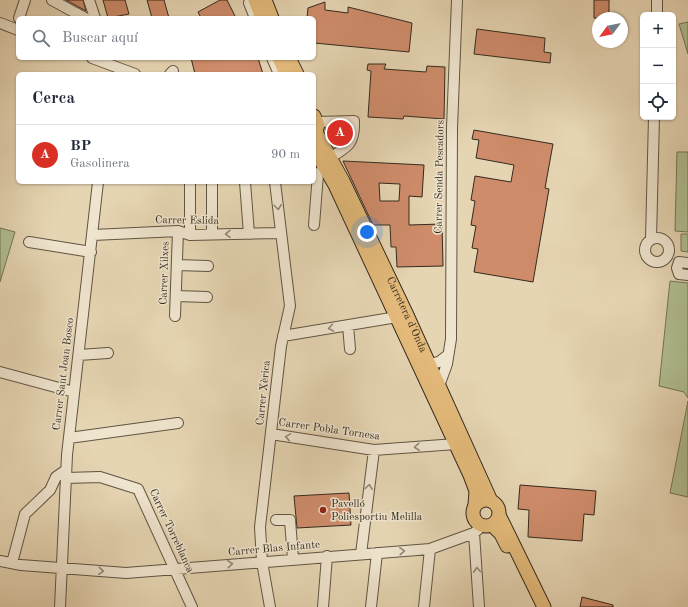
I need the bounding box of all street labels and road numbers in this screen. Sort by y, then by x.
street label: Carrer Senda Pescadors [434,120,446,234]
street label: Carrer Eslida [155,215,220,227]
street label: Carrer Xilxes [158,241,172,305]
street label: Carretera d'Onda [384,275,429,355]
street label: Carrer Sant Joan Bosco [52,317,76,431]
street label: Carrer Xèrica [255,359,273,426]
street label: Carrer Pobla Tornesa [278,417,381,443]
street label: Carrer Torreblanca [147,487,196,575]
street label: Carrer Blas Infante [227,539,321,559]

